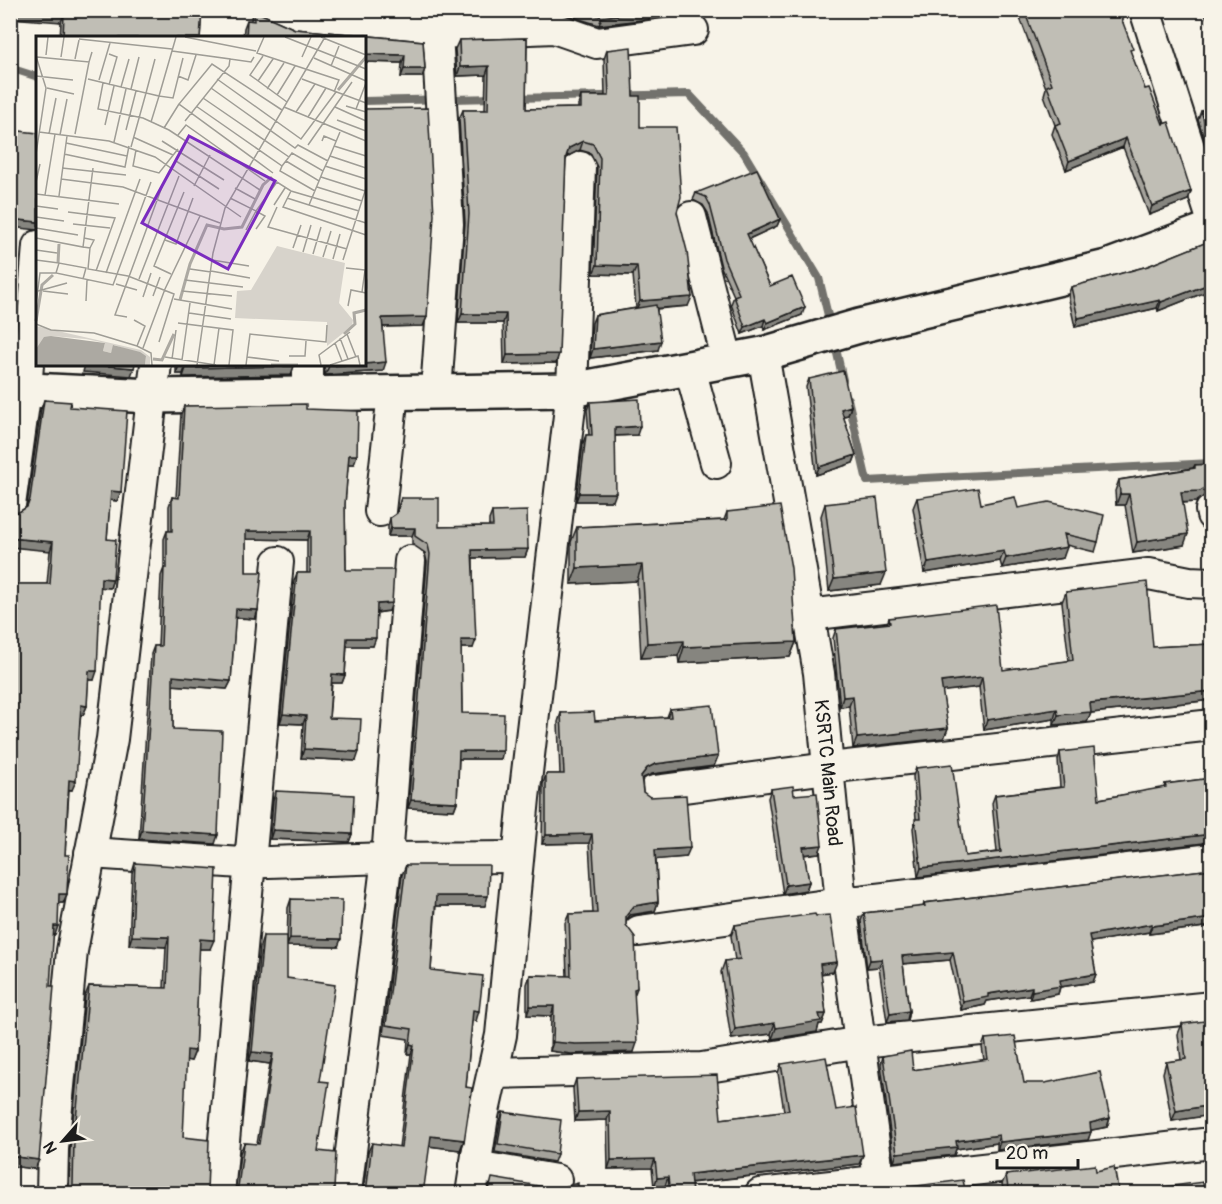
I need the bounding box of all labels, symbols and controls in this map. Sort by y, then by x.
inset map [36,36,366,366]
street label: KSRTC Main Road [809,698,847,847]
north arrow [33,1111,93,1171]
scale bar [997,1132,1078,1170]
text: N [39,1138,62,1157]
text: 20 m [1006,1142,1048,1165]

